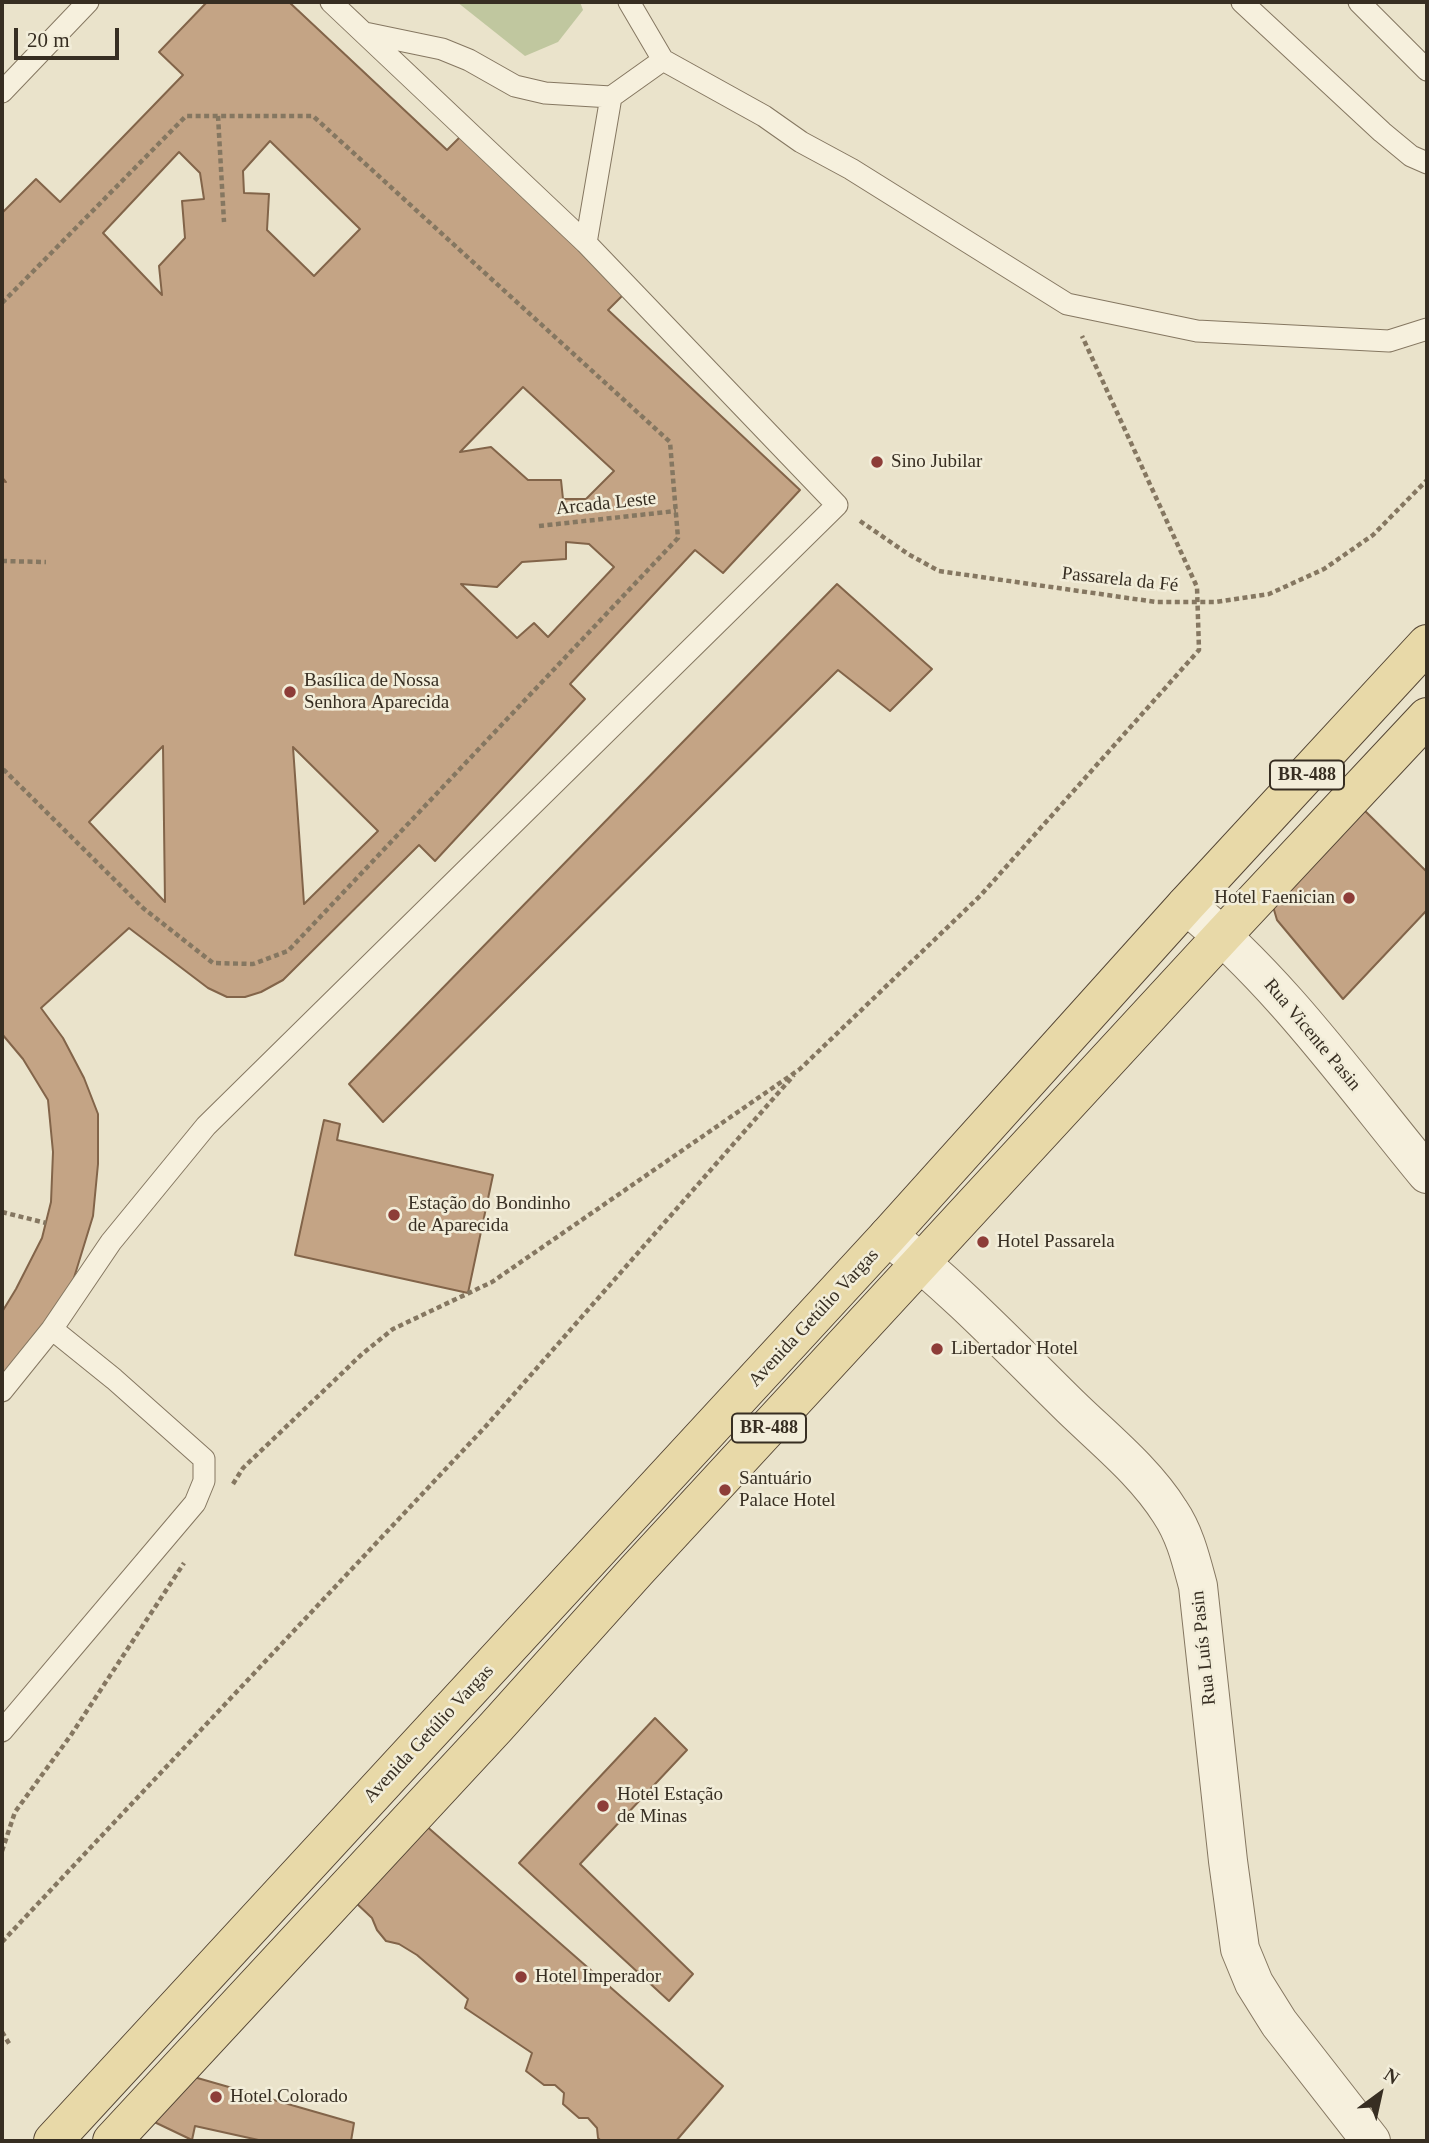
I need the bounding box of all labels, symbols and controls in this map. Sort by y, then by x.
scale bar [18,14,122,58]
text: 20 m [27,28,70,52]
place label: Sino Jubilar [891,451,982,473]
marker: Sino Jubilar [869,454,885,470]
street label: Arcada Leste [555,487,657,521]
street label: Passarela da Fé [1061,563,1179,597]
place label: Basílica de Nossa Senhora Aparecida [304,670,449,714]
marker: Basílica de Nossa Senhora Aparecida [282,684,298,700]
road number: BR-488 [1270,760,1344,790]
place label: Hotel Faenician [1214,887,1335,909]
marker: Hotel Faenician [1341,890,1357,906]
street label: Rua Vicente Pasin [1259,974,1365,1096]
place label: Estação do Bondinho de Aparecida [408,1193,571,1237]
marker: Estação do Bondinho de Aparecida [386,1207,402,1223]
place label: Hotel Passarela [997,1231,1115,1253]
marker: Hotel Passarela [975,1234,991,1250]
street label: Avenida Getúlio Vargas [744,1244,884,1392]
place label: Libertador Hotel [951,1338,1078,1360]
marker: Libertador Hotel [929,1341,945,1357]
road number: BR-488 [732,1414,806,1442]
place label: Santuário Palace Hotel [739,1468,836,1512]
marker: Santuário Palace Hotel [717,1482,733,1498]
street label: Rua Luís Pasin [1187,1590,1221,1706]
street label: Avenida Getúlio Vargas [359,1660,499,1808]
place label: Hotel Estação de Minas [617,1784,723,1828]
marker: Hotel Estação de Minas [595,1798,611,1814]
place label: Hotel Imperador [535,1966,661,1988]
marker: Hotel Imperador [513,1969,529,1985]
north arrow [1345,2059,1415,2129]
text: N [1380,2063,1403,2089]
place label: Hotel Colorado [230,2086,348,2108]
marker: Hotel Colorado [208,2089,224,2105]

